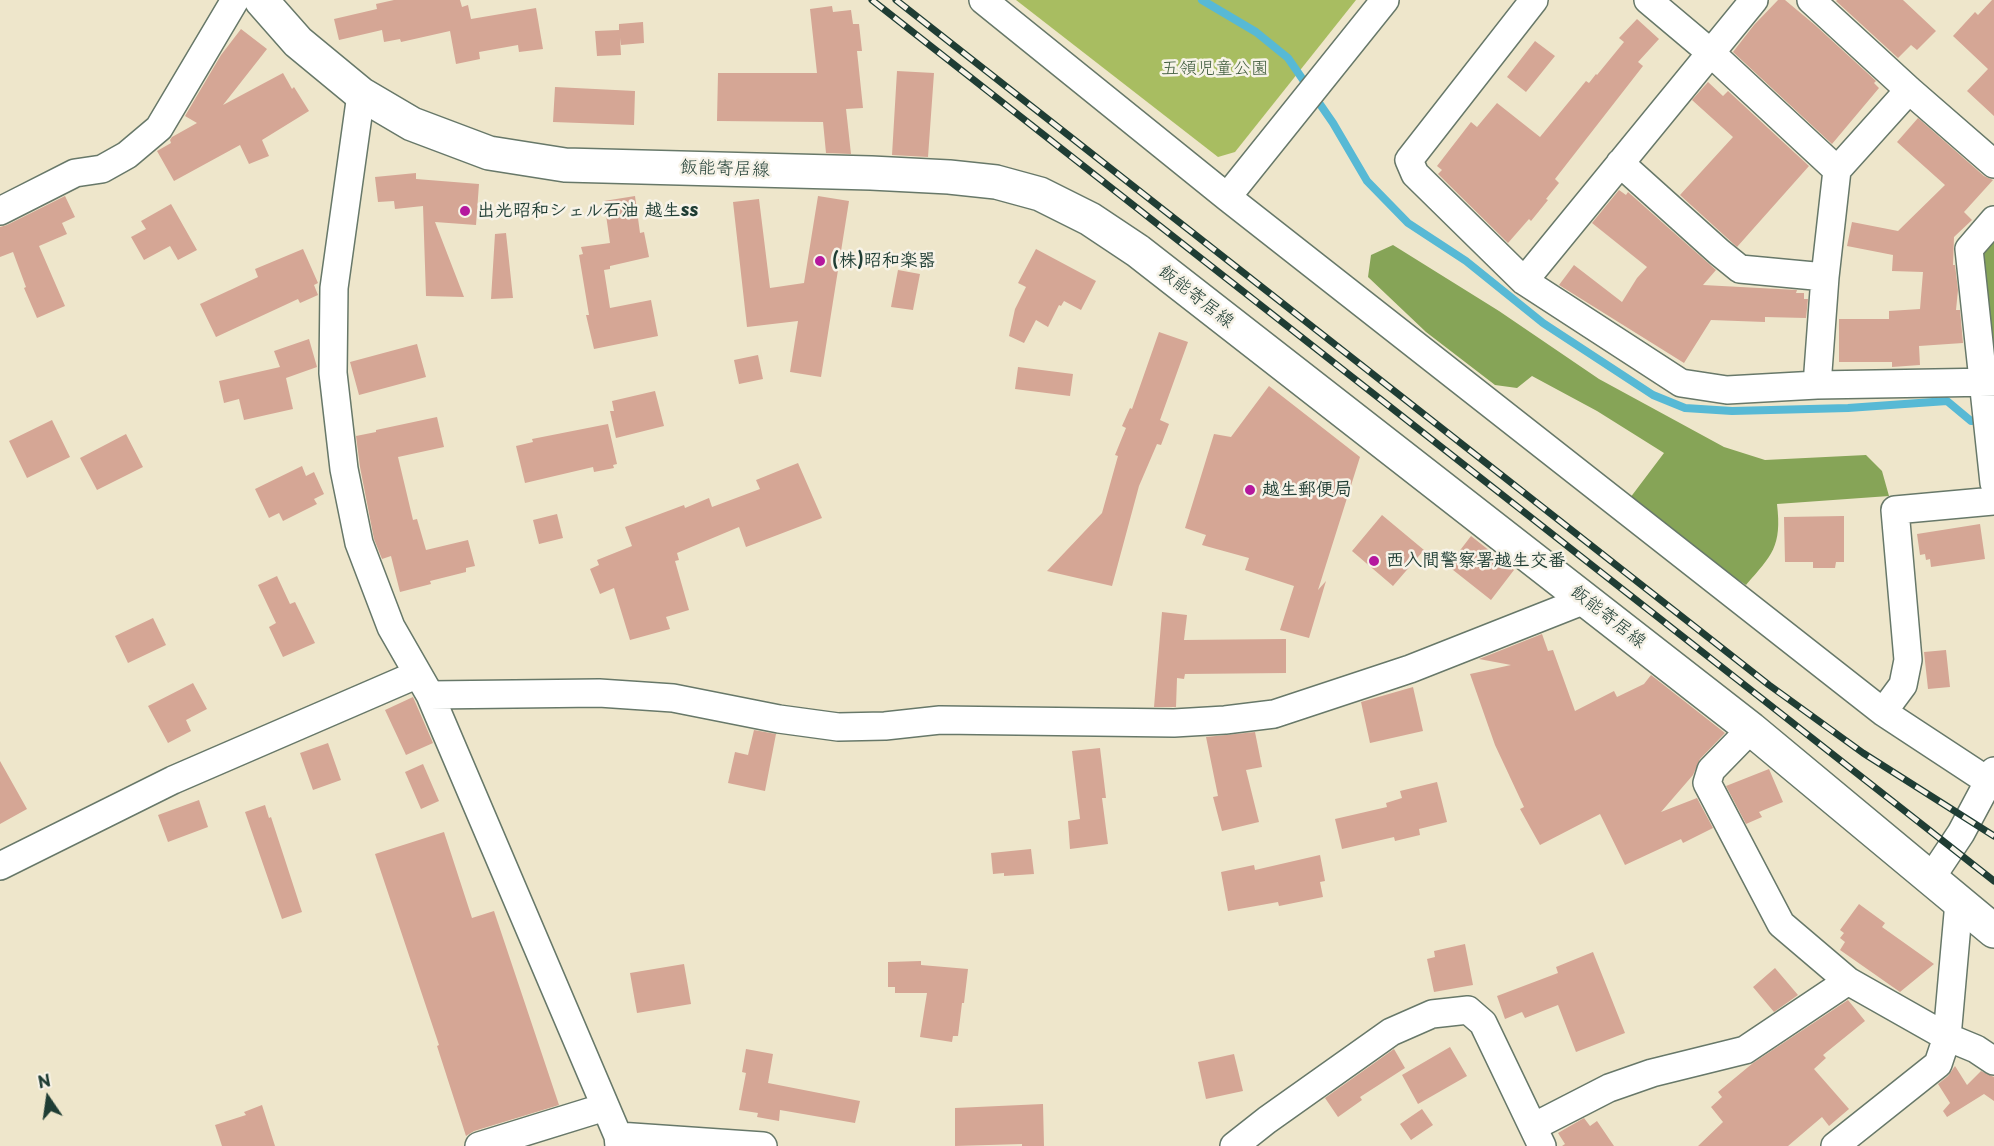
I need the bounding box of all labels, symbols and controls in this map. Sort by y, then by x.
park label: 五領児童公園 [1161,58,1269,80]
street label: 飯能寄居線 [680,157,770,181]
place label: 出光昭和シェル石油 越生ss [477,200,698,222]
marker: 出光昭和シェル石油 越生ss [458,204,472,218]
place label: (株)昭和楽器 [832,250,936,272]
marker: (株)昭和楽器 [813,254,827,268]
street label: 飯能寄居線 [1154,261,1238,333]
place label: 越生郵便局 [1262,479,1352,501]
marker: 越生郵便局 [1243,483,1257,497]
place label: 西入間警察署越生交番 [1386,550,1566,572]
marker: 西入間警察署越生交番 [1367,554,1381,568]
street label: 飯能寄居線 [1566,581,1650,653]
text: N [35,1067,53,1094]
north arrow [18,1068,78,1128]

